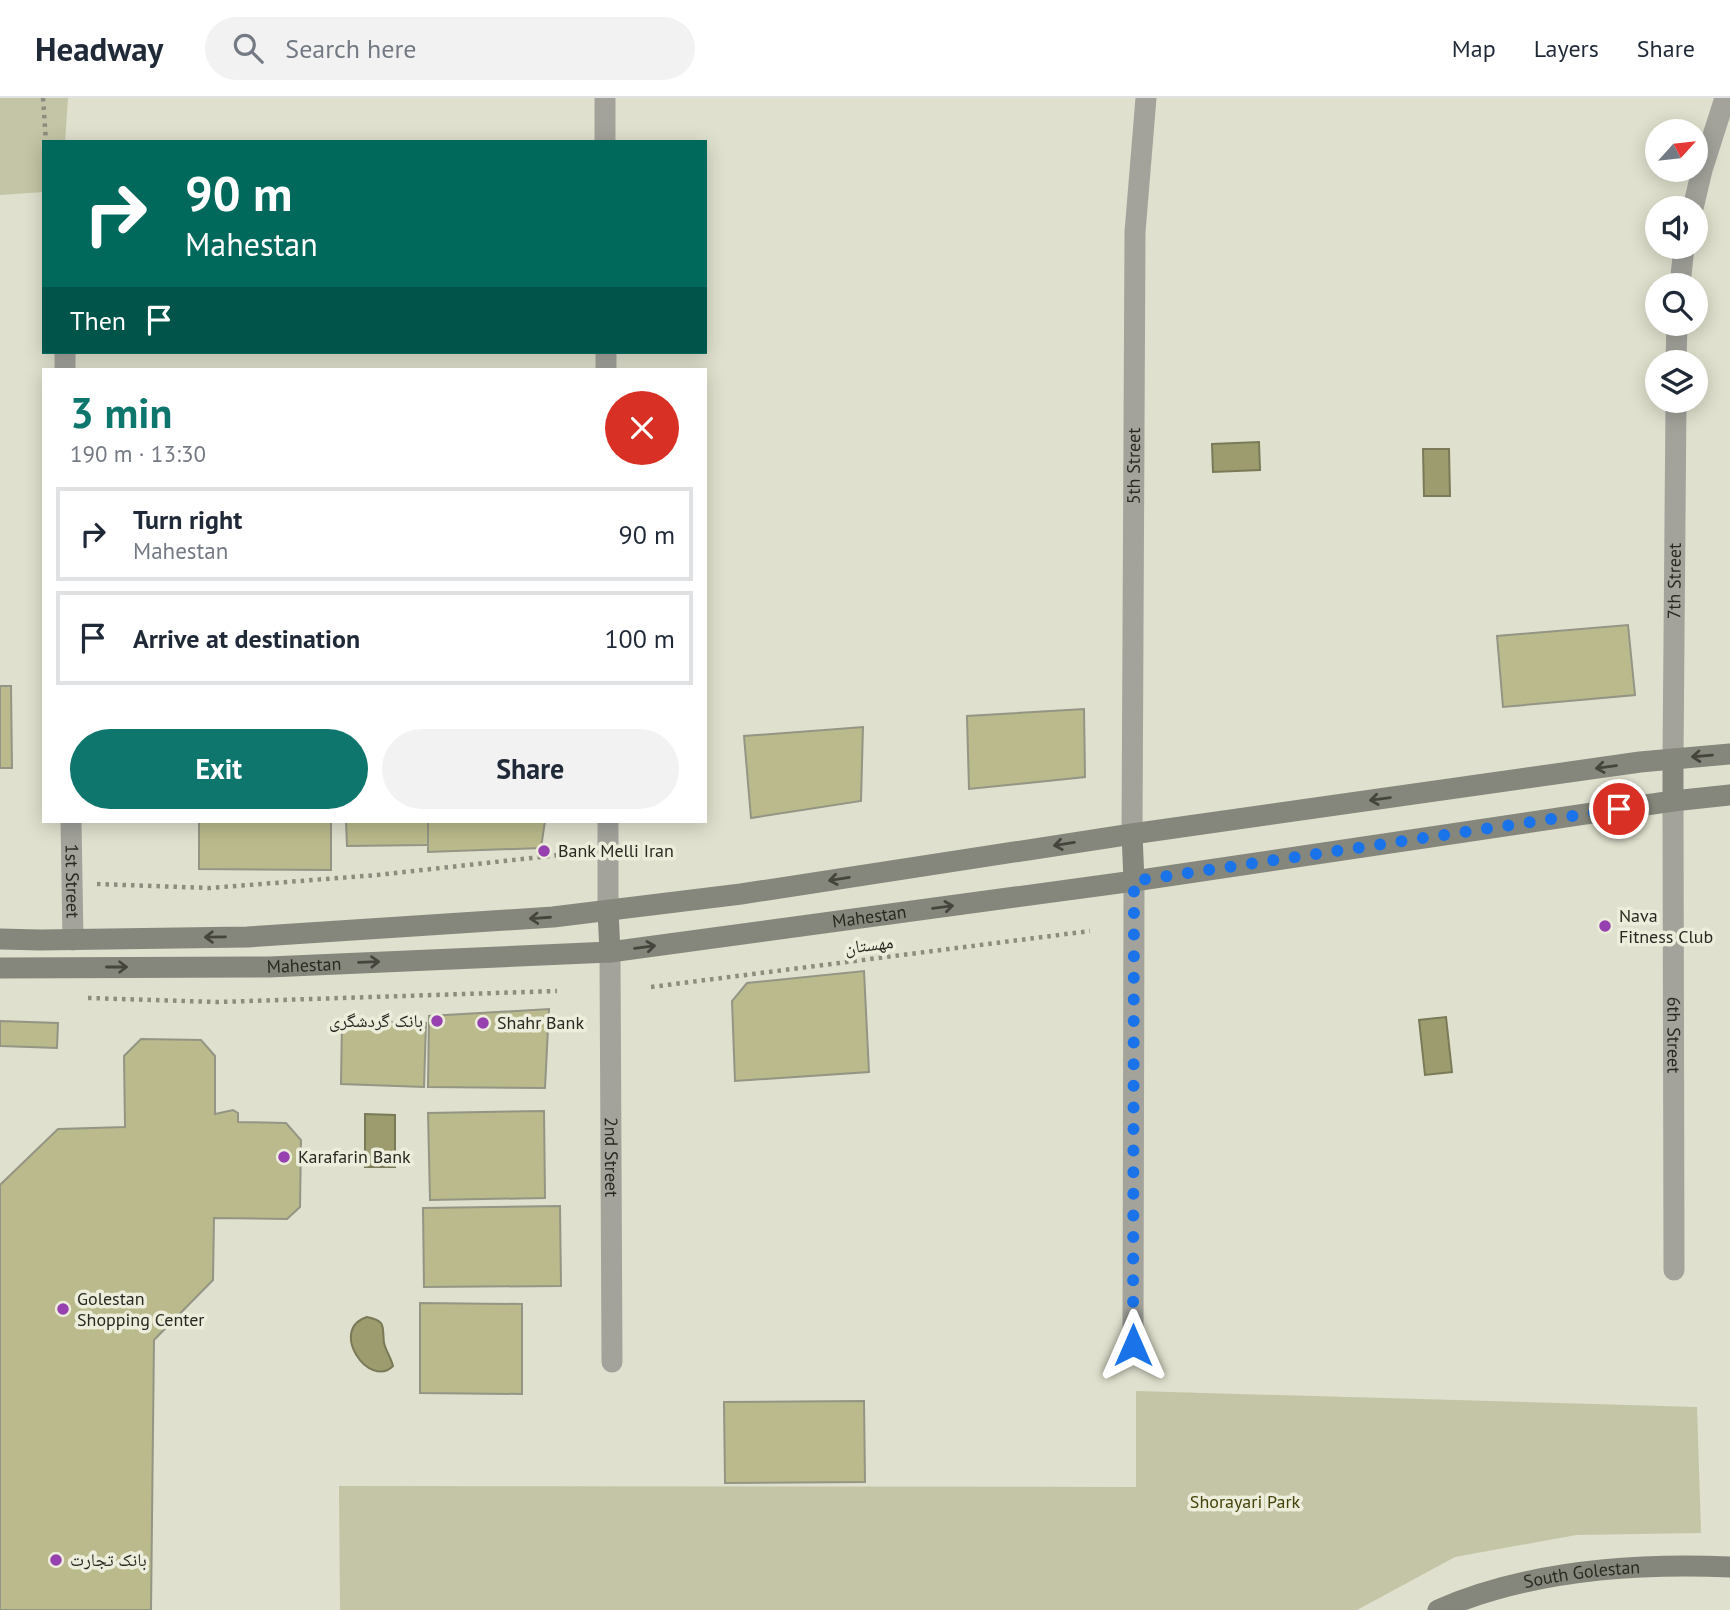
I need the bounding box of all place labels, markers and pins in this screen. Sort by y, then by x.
pin [1589,779,1649,839]
place label: Bank Melli Iran [558,839,674,862]
marker: Bank Melli Iran [536,843,552,859]
place label: Nava Fitness Club [1619,904,1713,948]
marker: Nava Fitness Club [1597,918,1613,934]
place label: بانک گردشگری [329,1009,423,1032]
place label: Shahr Bank [497,1011,584,1034]
marker: بانک گردشگری [429,1013,445,1029]
marker: Shahr Bank [475,1015,491,1031]
place label: Karafarin Bank [298,1145,411,1168]
marker: Karafarin Bank [276,1149,292,1165]
place label: Golestan Shopping Center [77,1287,204,1331]
marker: Golestan Shopping Center [55,1301,71,1317]
place label: بانک تجارت [70,1548,147,1571]
marker: بانک تجارت [48,1552,64,1568]

